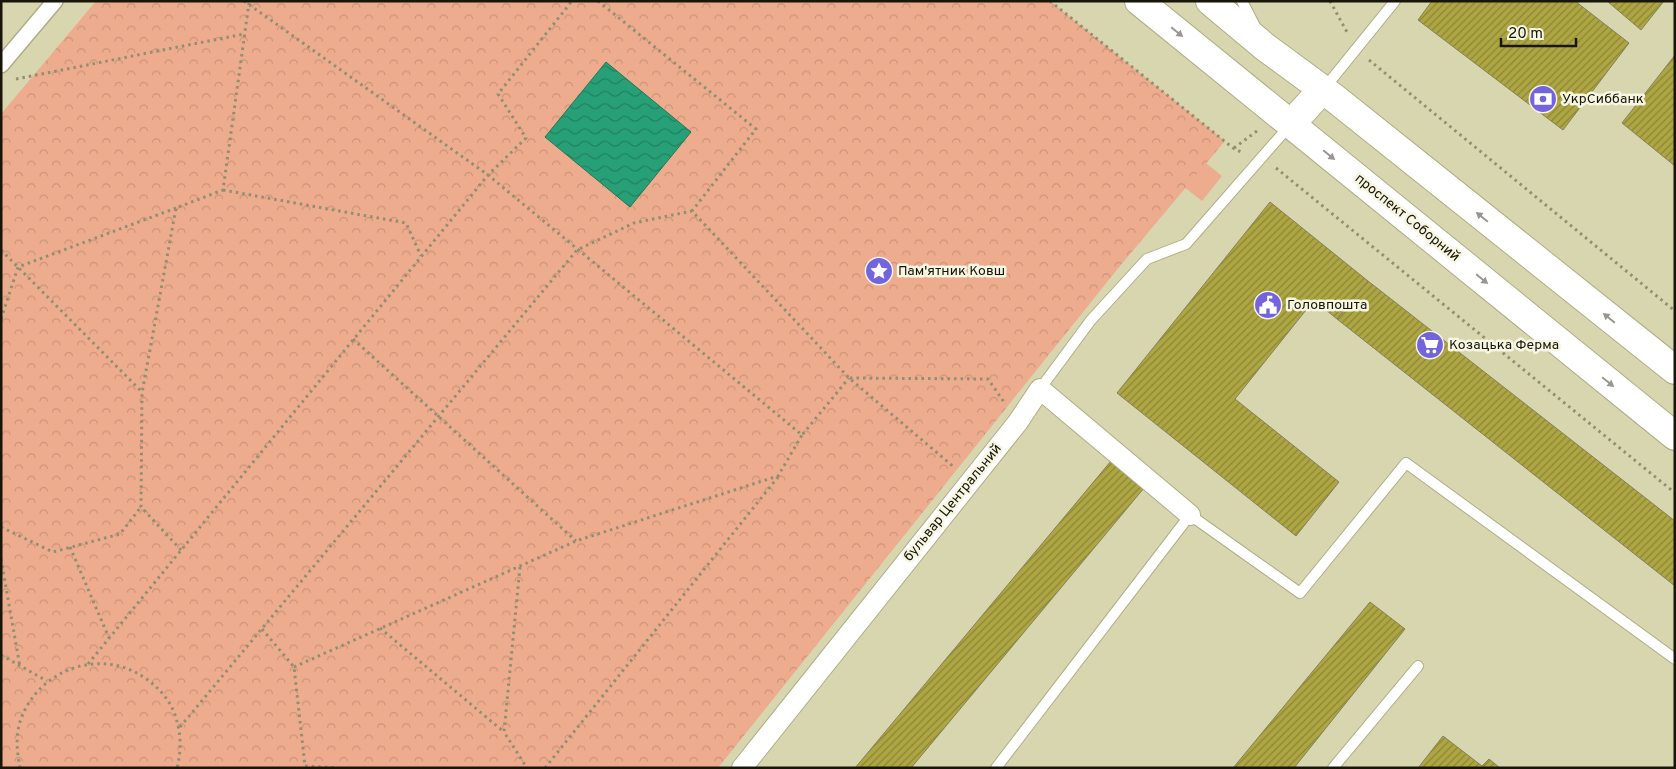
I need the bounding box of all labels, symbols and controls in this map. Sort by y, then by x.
scale bar [1501,15,1576,47]
text: 20 m [1508,25,1543,44]
one-way arrow [1170,26,1183,37]
bank icon: УкрСиббанк [1528,84,1558,114]
place label: УкрСиббанк [1562,91,1644,108]
one-way arrow [1322,149,1335,160]
street label: проспект Соборний [1351,170,1463,266]
one-way arrow [1476,211,1489,222]
place icon: Пам'ятник Ковш [864,256,894,286]
place label: Пам'ятник Ковш [898,263,1005,280]
one-way arrow [1475,274,1488,285]
public building icon: Головпошта [1253,290,1283,320]
place label: Головпошта [1287,297,1367,314]
one-way arrow [1603,312,1616,323]
supermarket icon: Козацька Ферма [1415,330,1445,360]
place label: Козацька Ферма [1449,337,1559,354]
one-way arrow [1602,376,1615,387]
street label: бульвар Центральний [900,441,1006,565]

